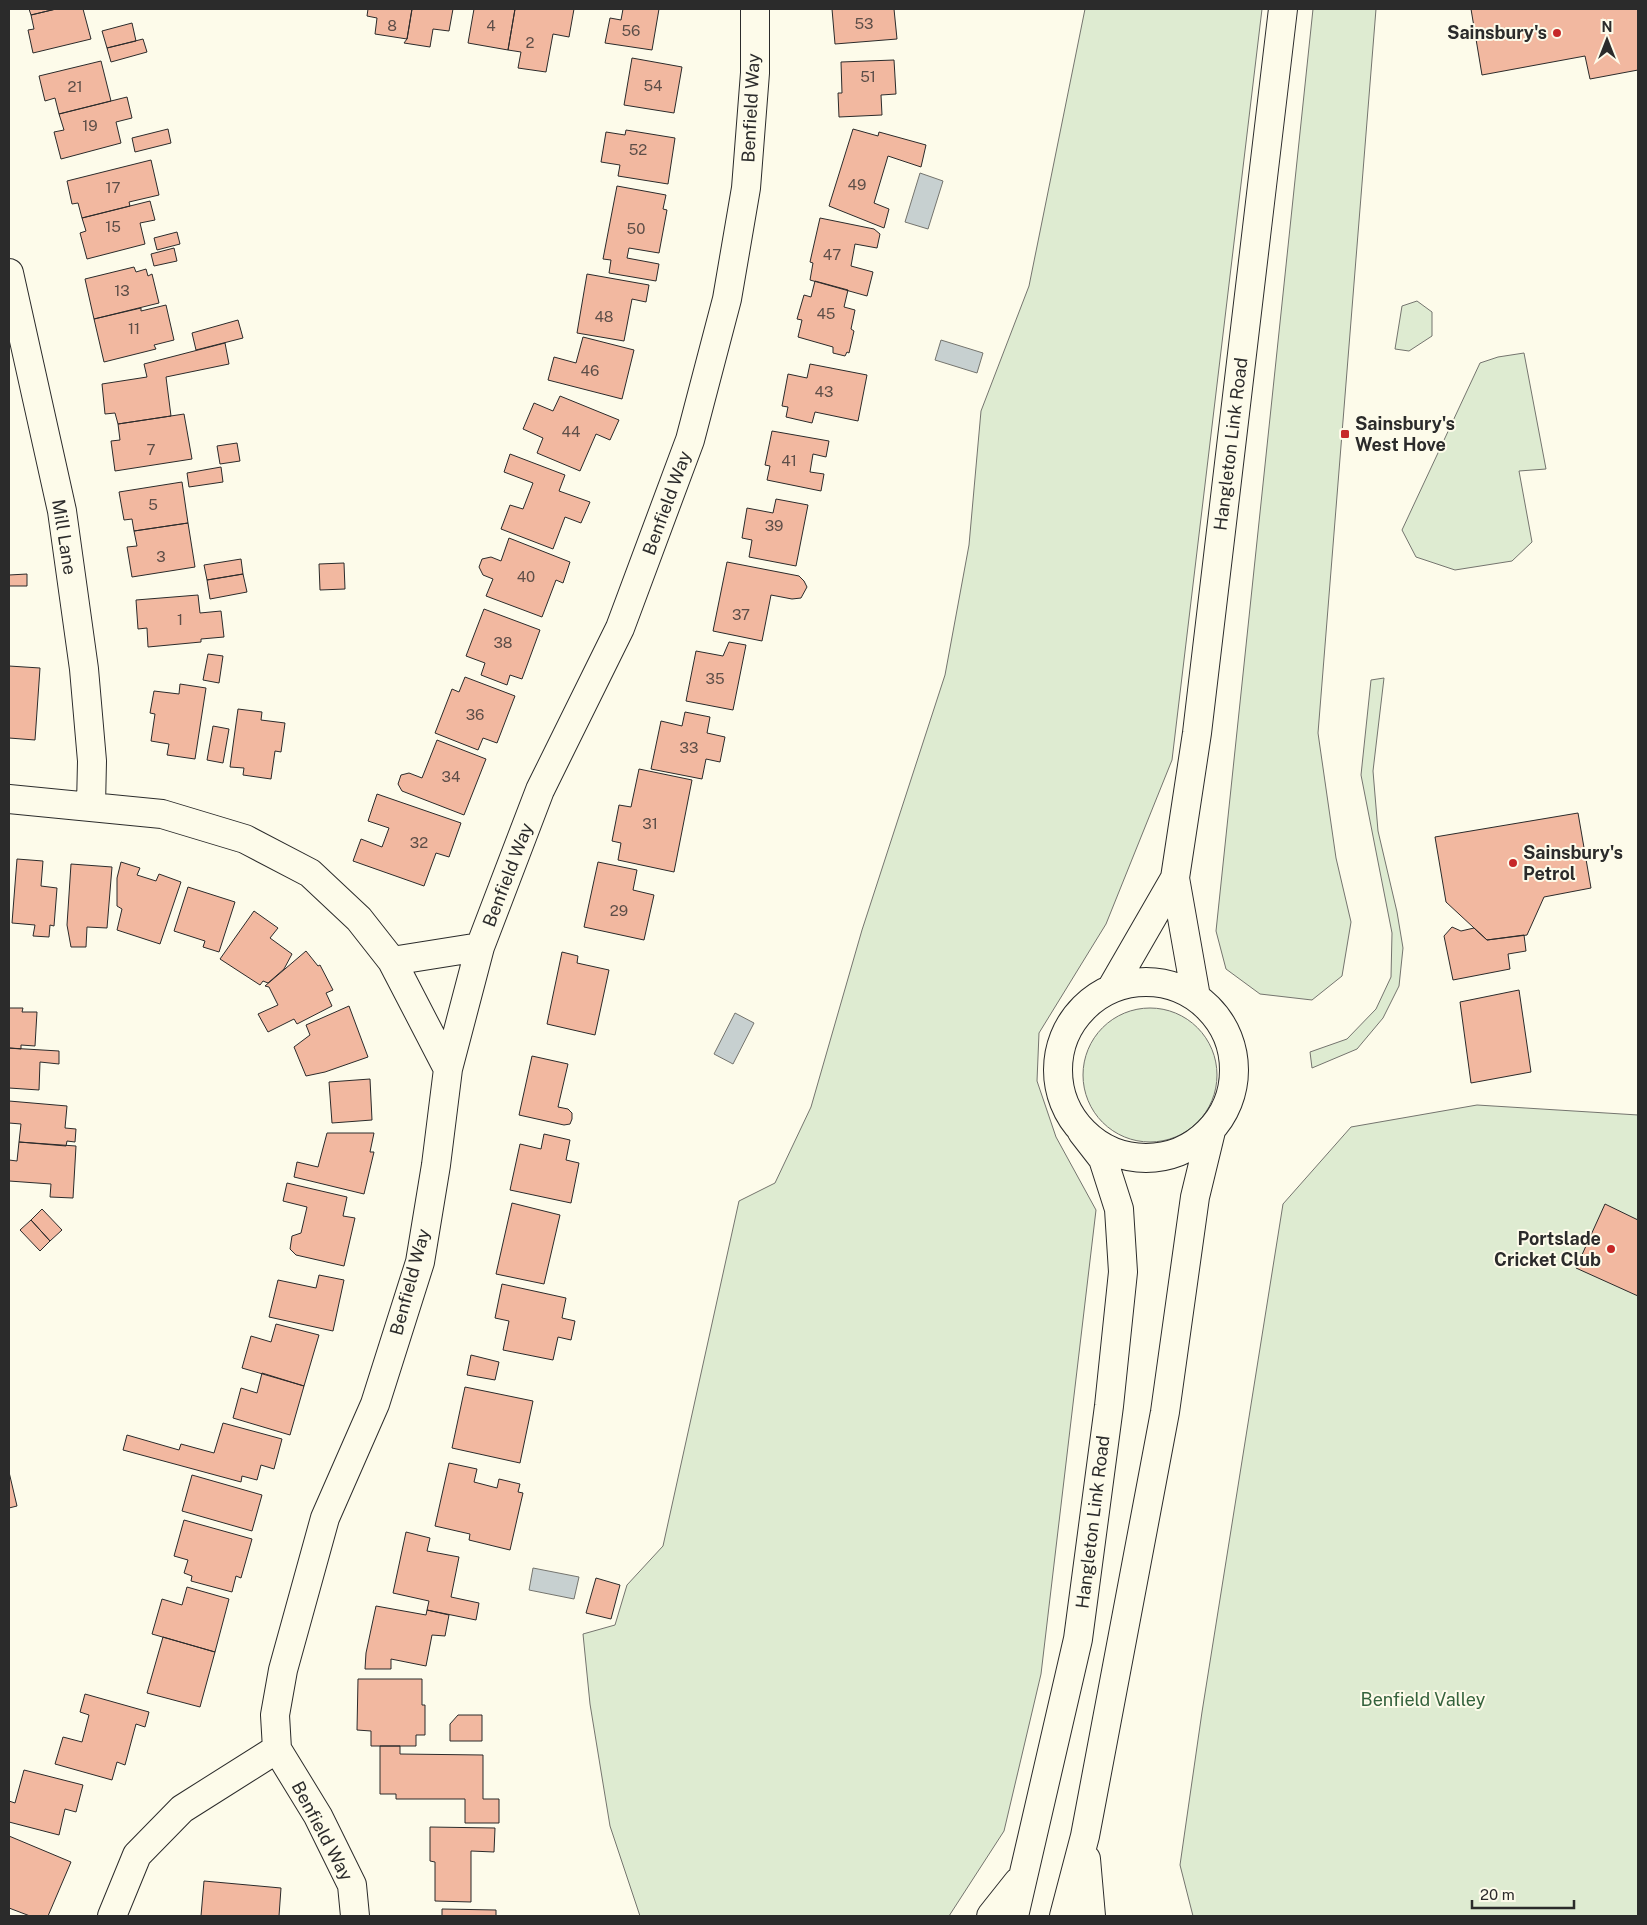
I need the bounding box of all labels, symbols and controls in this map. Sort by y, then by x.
house number: 53 [854,15,874,32]
north arrow [1582,15,1632,65]
house number: 8 [387,17,397,34]
house number: 4 [486,17,496,34]
text: N [1602,19,1612,35]
house number: 56 [622,22,640,39]
place label: Sainsbury's [1447,22,1547,43]
marker: Sainsbury's [1551,27,1563,39]
house number: 2 [526,34,535,51]
street label: Benfield Way [737,52,764,163]
house number: 51 [860,68,876,85]
house number: 54 [643,77,663,94]
house number: 21 [67,78,83,95]
house number: 19 [82,117,98,134]
house number: 52 [629,141,647,158]
house number: 49 [848,176,866,193]
house number: 17 [105,179,121,196]
house number: 15 [105,218,121,235]
house number: 50 [627,220,645,237]
house number: 47 [823,246,841,263]
house number: 13 [114,282,130,299]
house number: 45 [817,305,835,322]
house number: 48 [594,308,614,325]
house number: 11 [128,320,140,337]
street label: Hangleton Link Road [1209,356,1252,532]
house number: 46 [581,362,599,379]
house number: 43 [815,383,833,400]
place label: Sainsbury's West Hove [1355,413,1455,455]
house number: 44 [562,423,580,440]
marker: Sainsbury's West Hove [1339,428,1351,440]
house number: 7 [146,441,156,458]
street label: Benfield Way [638,447,695,558]
house number: 41 [781,452,797,469]
house number: 5 [148,496,158,513]
street label: Mill Lane [48,498,81,576]
house number: 39 [765,517,783,534]
house number: 3 [156,548,166,565]
house number: 40 [517,568,535,585]
house number: 37 [732,606,750,623]
house number: 1 [177,611,183,628]
house number: 38 [493,634,513,651]
house number: 35 [705,670,725,687]
house number: 36 [466,706,484,723]
house number: 33 [680,739,698,756]
house number: 34 [442,768,460,785]
house number: 31 [642,815,658,832]
street label: Benfield Way [478,820,537,930]
house number: 32 [410,834,428,851]
place label: Sainsbury's Petrol [1523,842,1623,884]
marker: Sainsbury's Petrol [1507,857,1519,869]
house number: 29 [610,902,628,919]
street label: Benfield Way [385,1226,434,1337]
place label: Portslade Cricket Club [1494,1228,1601,1270]
marker: Portslade Cricket Club [1605,1243,1617,1255]
street label: Hangleton Link Road [1071,1434,1114,1610]
park label: Benfield Valley [1361,1689,1486,1710]
street label: Benfield Way [287,1778,358,1884]
scale bar [1472,1878,1574,1910]
text: 20 m [1480,1886,1515,1903]

